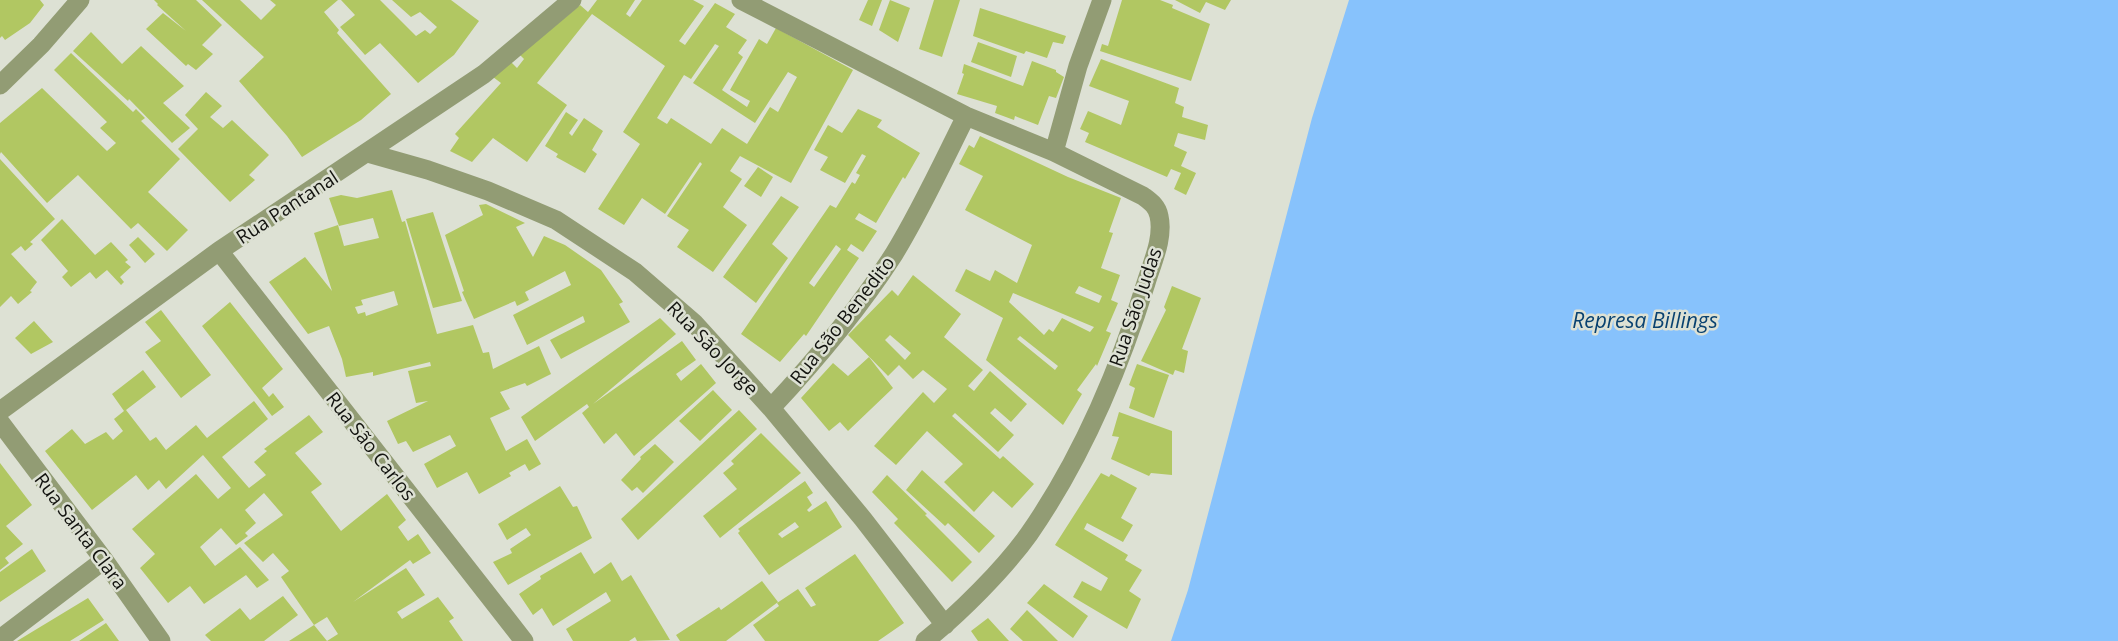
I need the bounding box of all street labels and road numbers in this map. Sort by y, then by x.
street label: Rua Pantanal [231,164,343,250]
street label: Rua São Judas [1102,244,1168,370]
street label: Rua São Benedito [784,250,900,390]
street label: Rua São Jorge [661,295,765,401]
street label: Rua São Carlos [320,386,422,506]
street label: Rua Santa Clara [29,468,133,594]

